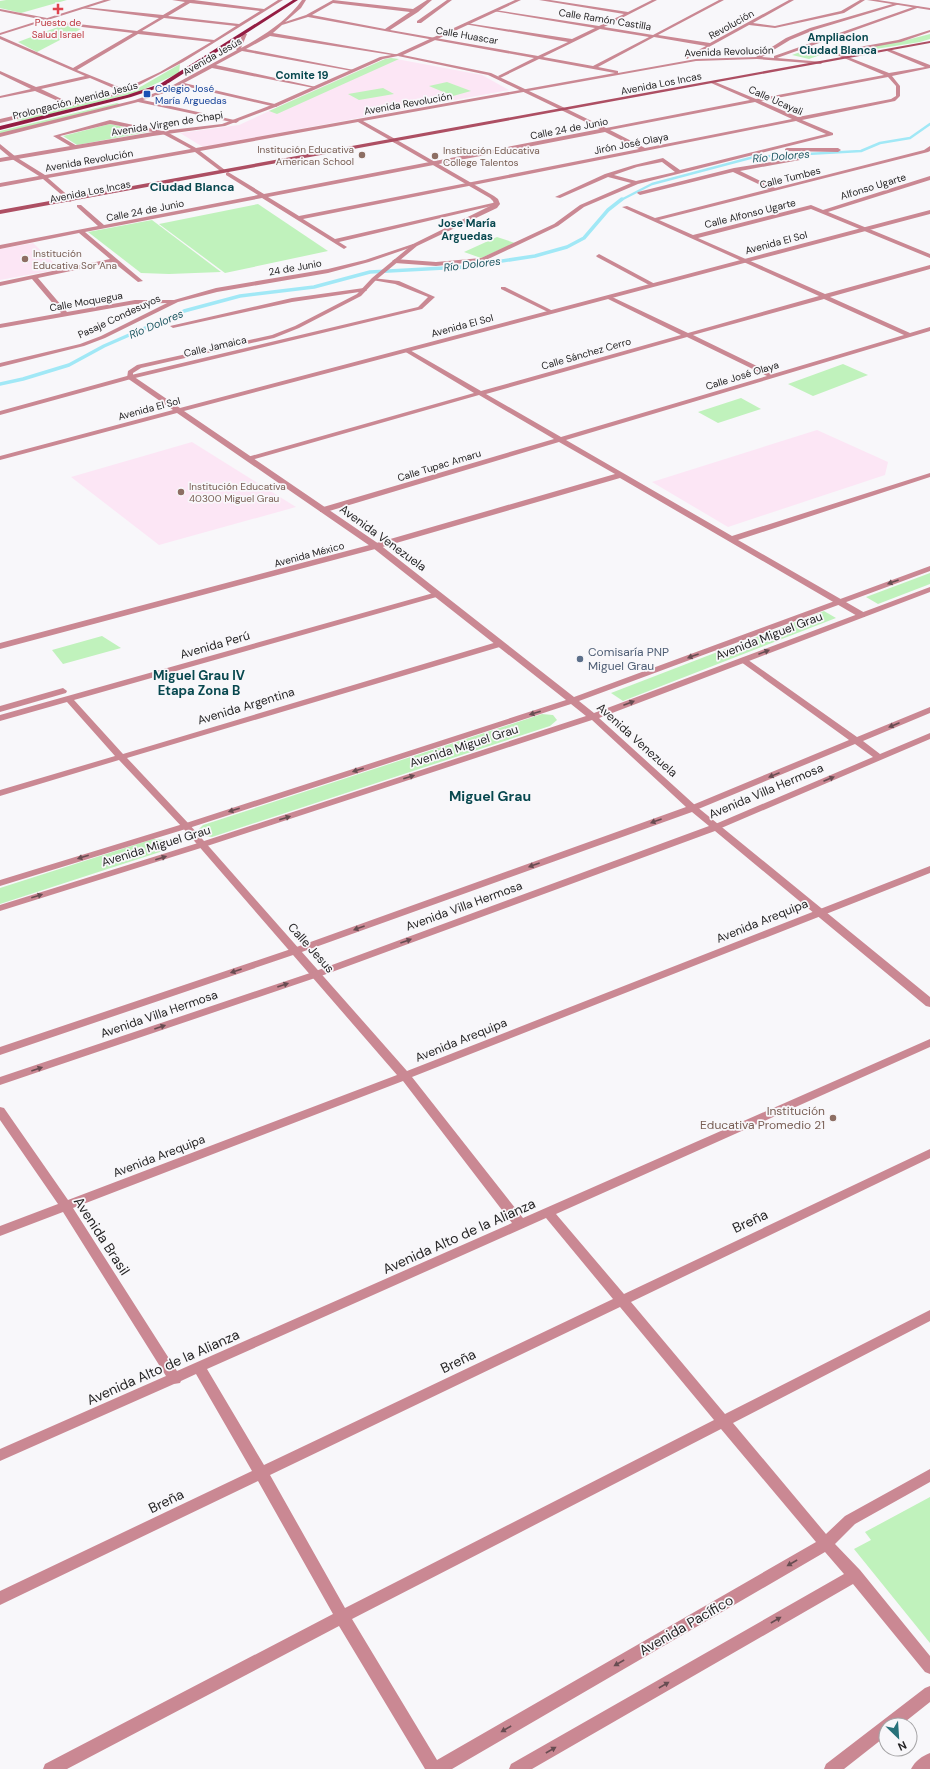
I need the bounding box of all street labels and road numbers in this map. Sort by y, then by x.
street label: Calle Ramón Castilla [558,6,652,33]
street label: Revolución [706,7,756,42]
street label: Calle Huascar [435,24,499,47]
street label: Avenida Jesús [181,34,244,79]
street label: Avenida Revolución [684,43,774,60]
street label: Avenida Los Incas [619,69,703,98]
street label: Prolongación Avenida Jesús [11,79,139,122]
street label: Calle Ucayali [747,83,805,118]
street label: Avenida Revolución [363,89,453,118]
street label: Avenida Virgen de Chapi [110,108,224,139]
street label: Calle 24 de Junio [529,115,609,142]
street label: Jirón José Olaya [593,130,669,157]
street label: Avenida Revolución [44,146,134,175]
street label: Calle Tumbes [758,164,822,191]
street label: Alfonso Ugarte [839,170,908,203]
street label: Avenida Los Incas [48,177,132,206]
street label: Calle Alfonso Ugarte [703,196,797,231]
street label: Calle 24 de Junio [105,197,185,224]
street label: Avenida El Sol [744,228,809,257]
street label: 24 de Junio [267,256,323,279]
street label: Calle Moquegua [48,289,124,314]
street label: Pasaje Condesuyos [76,292,163,341]
street label: Avenida El Sol [430,311,495,340]
street label: Calle Jamaica [183,333,248,360]
street label: Calle Sánchez Cerro [540,334,633,373]
street label: Calle José Olaya [704,358,780,393]
street label: Avenida El Sol [117,394,182,423]
street label: Calle Tupac Amaru [396,447,483,484]
street label: Avenida Venezuela [336,501,430,575]
street label: Avenida México [273,539,346,570]
street label: Avenida Miguel Grau [713,608,825,664]
street label: Avenida Perú [178,627,252,663]
street label: Avenida Argentina [196,684,296,728]
street label: Avenida Venezuela [593,699,681,781]
street label: Avenida Miguel Grau [408,721,520,771]
street label: Avenida Villa Hermosa [706,760,826,822]
street label: Avenida Miguel Grau [99,822,213,870]
street label: Avenida Villa Hermosa [403,877,525,935]
street label: Avenida Arequipa [714,895,810,947]
street label: Calle Jesus [284,920,338,976]
street label: Avenida Villa Hermosa [98,986,220,1042]
street label: Avenida Arequipa [413,1014,509,1066]
street label: Avenida Arequipa [111,1131,207,1181]
street label: Avenida Brasil [70,1193,134,1279]
street label: Avenida Alto de la Alianza [380,1194,538,1278]
street label: Breña [729,1205,771,1237]
street label: Avenida Alto de la Alianza [84,1325,242,1409]
street label: Breña [437,1345,479,1377]
street label: Breña [145,1485,187,1517]
street label: Avenida Pacífico [636,1591,736,1659]

